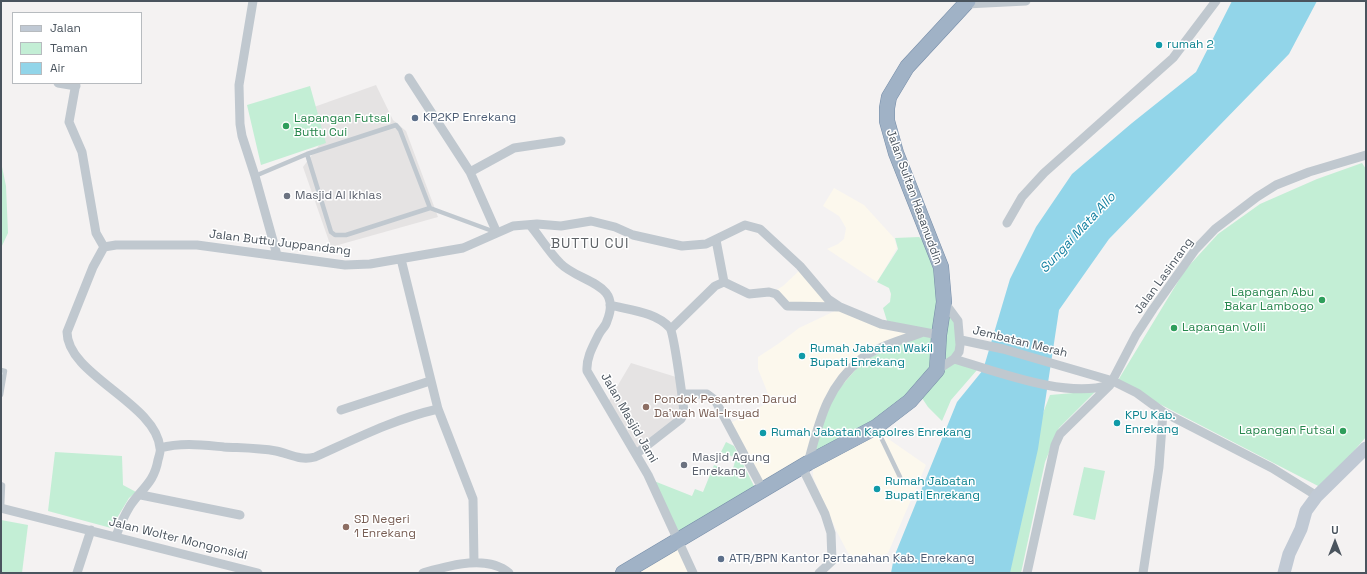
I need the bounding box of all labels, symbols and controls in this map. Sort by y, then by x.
legend [12,12,142,84]
text: Jalan [50,20,81,36]
place label: rumah 2 [1167,38,1214,52]
text: Taman [50,40,87,56]
marker: rumah 2 [1154,40,1164,50]
text: Air [50,60,65,76]
place label: KP2KP Enrekang [423,111,516,125]
place label: Lapangan Futsal Buttu Cui [294,112,390,140]
marker: KP2KP Enrekang [410,113,420,123]
marker: Lapangan Futsal Buttu Cui [281,121,291,131]
street label: Jalan Sultan Hasanuddin [883,127,945,267]
place label: Masjid Al Ikhlas [295,189,382,203]
water label: Sungai Mata Allo [1037,190,1119,276]
marker: Masjid Al Ikhlas [282,191,292,201]
street label: Jalan Buttu Juppandang [208,227,352,259]
street label: Jalan Lasinrang [1132,235,1196,317]
district label: BUTTU CUI [551,236,629,252]
place label: Lapangan Abu Bakar Lambogo [1224,286,1314,314]
marker: Lapangan Abu Bakar Lambogo [1317,295,1327,305]
place label: Lapangan Volli [1182,321,1266,335]
street label: Jembatan Merah [971,323,1069,361]
marker: Lapangan Volli [1169,323,1179,333]
place label: Rumah Jabatan Wakil Bupati Enrekang [810,342,933,370]
marker: Rumah Jabatan Wakil Bupati Enrekang [797,351,807,361]
street label: Jalan Masjid Jami [597,371,661,465]
place label: Pondok Pesantren Darud Da'wah Wal-Irsyad [654,393,797,421]
marker: Pondok Pesantren Darud Da'wah Wal-Irsyad [641,402,651,412]
place label: KPU Kab. Enrekang [1125,409,1179,437]
marker: KPU Kab. Enrekang [1112,418,1122,428]
place label: Lapangan Futsal [1239,424,1335,438]
place label: Rumah Jabatan Kapolres Enrekang [771,426,971,440]
marker: Lapangan Futsal [1338,426,1348,436]
marker: Rumah Jabatan Kapolres Enrekang [758,428,768,438]
place label: Masjid Agung Enrekang [692,451,770,479]
marker: Masjid Agung Enrekang [679,460,689,470]
place label: Rumah Jabatan Bupati Enrekang [885,475,980,503]
marker: Rumah Jabatan Bupati Enrekang [872,484,882,494]
place label: SD Negeri 1 Enrekang [354,513,416,541]
street label: Jalan Wolter Mongonsidi [107,515,249,563]
marker: SD Negeri 1 Enrekang [341,522,351,532]
north arrow [1315,522,1355,562]
text: U [1331,523,1339,537]
place label: ATR/BPN Kantor Pertanahan Kab. Enrekang [729,552,974,566]
marker: ATR/BPN Kantor Pertanahan Kab. Enrekang [716,554,726,564]

